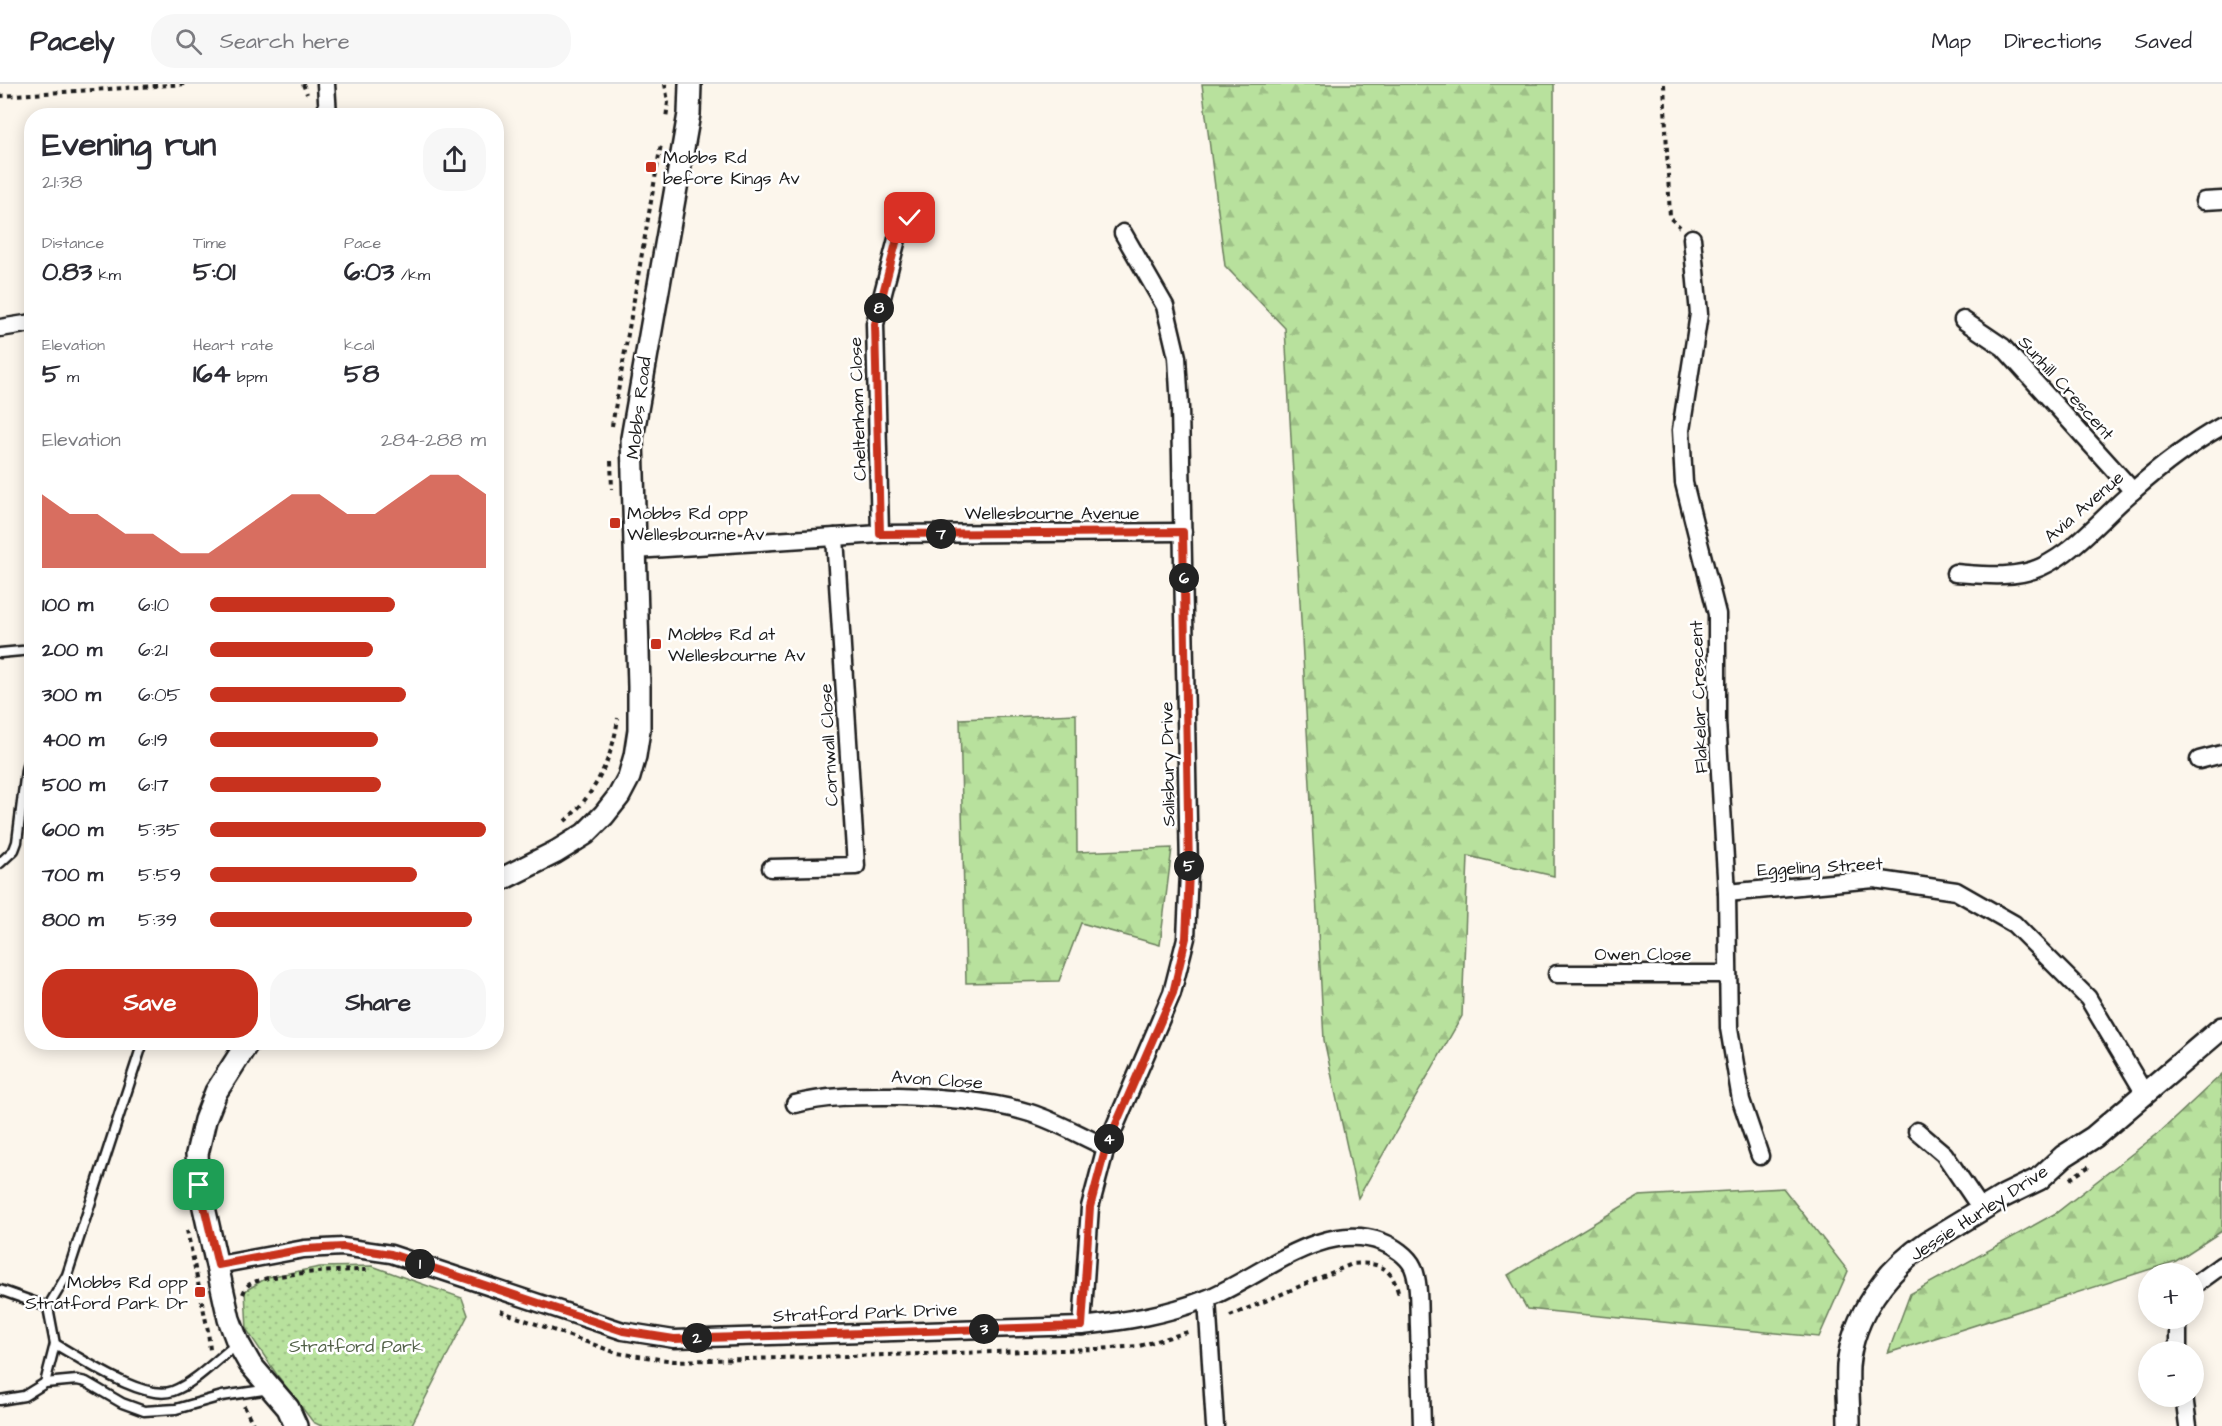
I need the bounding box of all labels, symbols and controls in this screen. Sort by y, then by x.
search box [151,14,571,68]
text: Pacely [30,22,115,61]
icon: search [172,25,205,58]
text: Search here [220,26,350,57]
text: Map [1931,27,1971,56]
text: Directions [2004,27,2102,56]
text: Saved [2135,27,2192,56]
text: Evening run [42,122,216,168]
button: share [423,128,486,191]
place label: Mobbs Rd before Kings Av [663,145,800,192]
marker: Mobbs Rd before Kings Av [644,160,658,174]
text: 21:38 [42,168,83,196]
pin [884,192,935,243]
icon: check [893,201,926,234]
text: Distance [42,232,104,254]
text: Time [193,232,227,254]
text: Pace [344,232,381,254]
text: 0.83 [42,254,92,290]
text: 5:01 [193,254,235,290]
text: 6:03 [344,254,394,290]
text: km [92,264,121,286]
text: /km [394,264,430,286]
pin: 8 [864,293,894,323]
text: 8 [874,297,884,319]
street label: Sunhill Crescent [2012,330,2120,446]
text: Elevation [42,334,105,356]
text: Heart rate [193,334,273,356]
text: kcal [344,334,375,356]
street label: Cheltenham Close [843,336,873,481]
street label: Mobbs Road [620,355,658,461]
text: 5 [42,356,60,392]
text: 164 [193,356,230,392]
text: 58 [344,356,379,392]
text: m [60,366,79,388]
text: bpm [230,366,267,388]
text: Elevation [42,426,121,454]
text: 284–288 m [381,426,486,454]
street label: Avia Avenue [2039,465,2130,549]
place label: Mobbs Rd opp Wellesbourne Av [627,501,765,547]
street label: Wellesbourne Avenue [965,501,1140,526]
marker: Mobbs Rd opp Wellesbourne Av [608,516,622,530]
pin: 7 [926,519,956,549]
text: 7 [936,523,946,545]
pin: 6 [1169,563,1199,593]
text: 6 [1179,567,1189,589]
text: 100 m [42,591,93,619]
text: 6:10 [138,591,169,619]
street label: Flakelar Crescent [1684,619,1714,774]
place label: Mobbs Rd at Wellesbourne Av [668,622,806,668]
text: 200 m [42,636,102,664]
text: 6:21 [138,636,168,664]
marker: Mobbs Rd at Wellesbourne Av [649,637,663,651]
text: 300 m [42,681,101,709]
text: 6:05 [138,681,181,709]
street label: Cornwall Close [813,683,845,807]
street label: Salisbury Drive [1154,701,1183,827]
text: 400 m [42,726,104,754]
text: 6:19 [138,726,168,754]
text: 500 m [42,771,105,799]
text: 6:17 [138,771,169,799]
text: 600 m [42,816,103,844]
text: 5:35 [138,816,180,844]
pin: 5 [1174,851,1204,881]
street label: Eggeling Street [1757,851,1884,884]
text: 5 [1183,855,1195,877]
text: 700 m [42,861,103,889]
text: 5:59 [138,861,181,889]
text: 800 m [42,906,104,934]
text: 5:39 [138,906,177,934]
street label: Owen Close [1594,942,1692,967]
button: Save [42,969,258,1038]
button: Share [270,969,486,1038]
street label: Avon Close [890,1064,984,1096]
pin: 4 [1094,1124,1124,1154]
text: 4 [1104,1128,1114,1150]
pin [173,1159,224,1210]
street label: Jessie Hurley Drive [1905,1159,2054,1268]
icon: arrive [182,1168,215,1201]
pin: 1 [405,1249,435,1279]
text: 1 [419,1253,421,1275]
map controls [2138,1263,2204,1407]
button: + [2138,1263,2204,1329]
place label: Mobbs Rd opp Stratford Park Dr [25,1270,188,1316]
marker: Mobbs Rd opp Stratford Park Dr [193,1285,207,1299]
street label: Stratford Park Drive [772,1297,958,1329]
pin: 3 [969,1314,999,1344]
text: 3 [980,1318,988,1340]
pin: 2 [682,1323,712,1353]
text: 2 [692,1327,702,1349]
park label: Stratford Park [289,1334,423,1359]
button: − [2138,1341,2204,1407]

